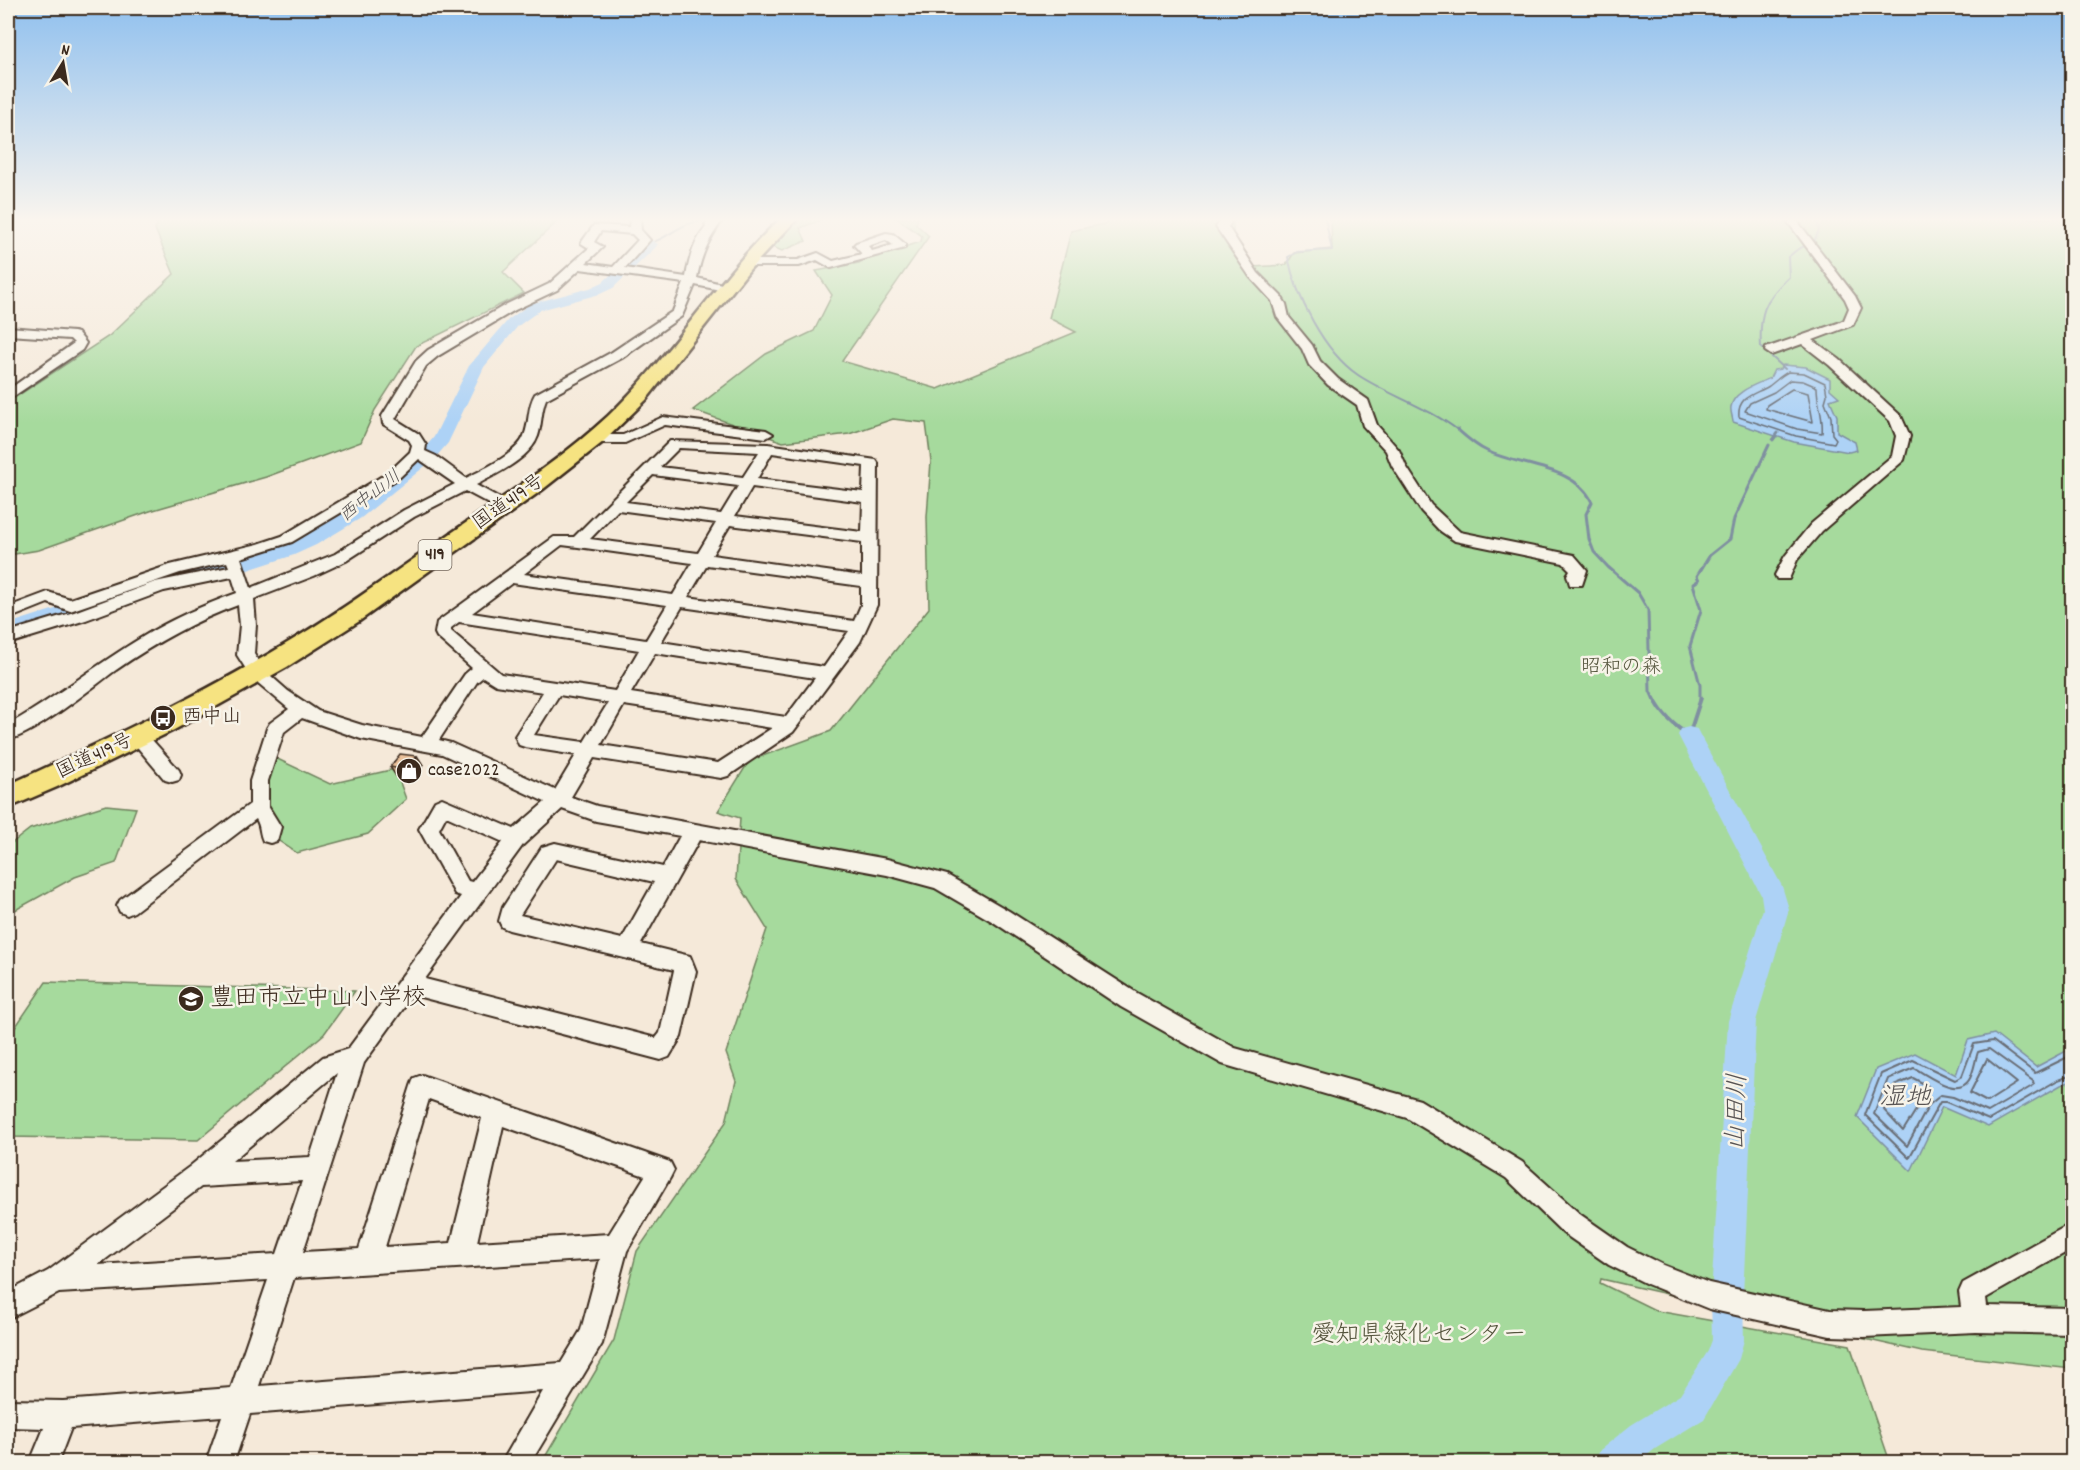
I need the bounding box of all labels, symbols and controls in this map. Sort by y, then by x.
north arrow [33,33,93,93]
text: N [59,39,72,63]
water label: 西中山川 [335,465,407,529]
street label: 国道419号 [467,468,551,538]
road number: 419 [418,540,452,570]
park label: 昭和の森 [1581,654,1661,682]
bus stop icon: 西中山 [148,703,178,733]
place label: 西中山 [182,704,242,732]
street label: 国道419号 [52,727,138,787]
shop icon: case2022 [394,756,424,786]
place label: case2022 [428,757,500,785]
place label: 豊田市立中山小学校 [210,982,426,1016]
school or university icon: 豊田市立中山小学校 [176,984,206,1014]
water label: 山田川 [1718,1072,1758,1152]
water label: 湿地 [1879,1080,1932,1117]
park label: 愛知県緑化センター [1311,1319,1527,1353]

